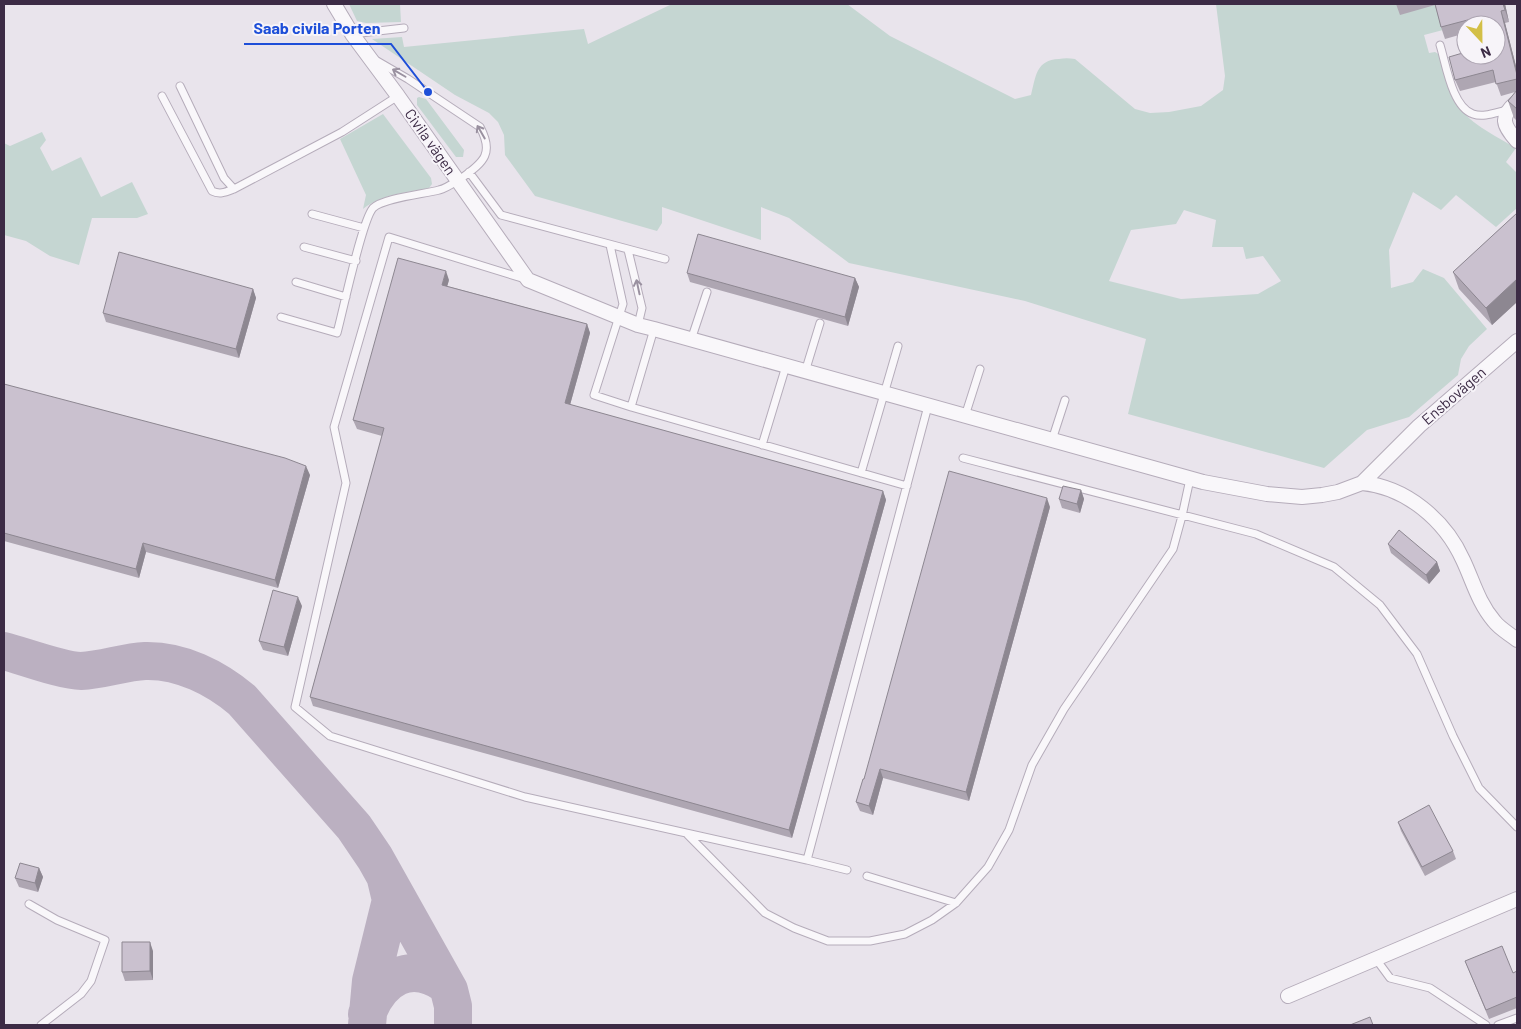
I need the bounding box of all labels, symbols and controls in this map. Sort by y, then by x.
callout: Saab civila Porten [244,13,391,44]
north arrow [1456,15,1506,65]
text: Saab civila Porten [254,18,380,37]
text: N [1479,43,1494,62]
one-way arrow [392,68,406,78]
street label: Civila vägen [401,105,460,178]
one-way arrow [476,126,486,140]
one-way arrow [632,280,642,296]
street label: Ensbovägen [1418,363,1489,428]

